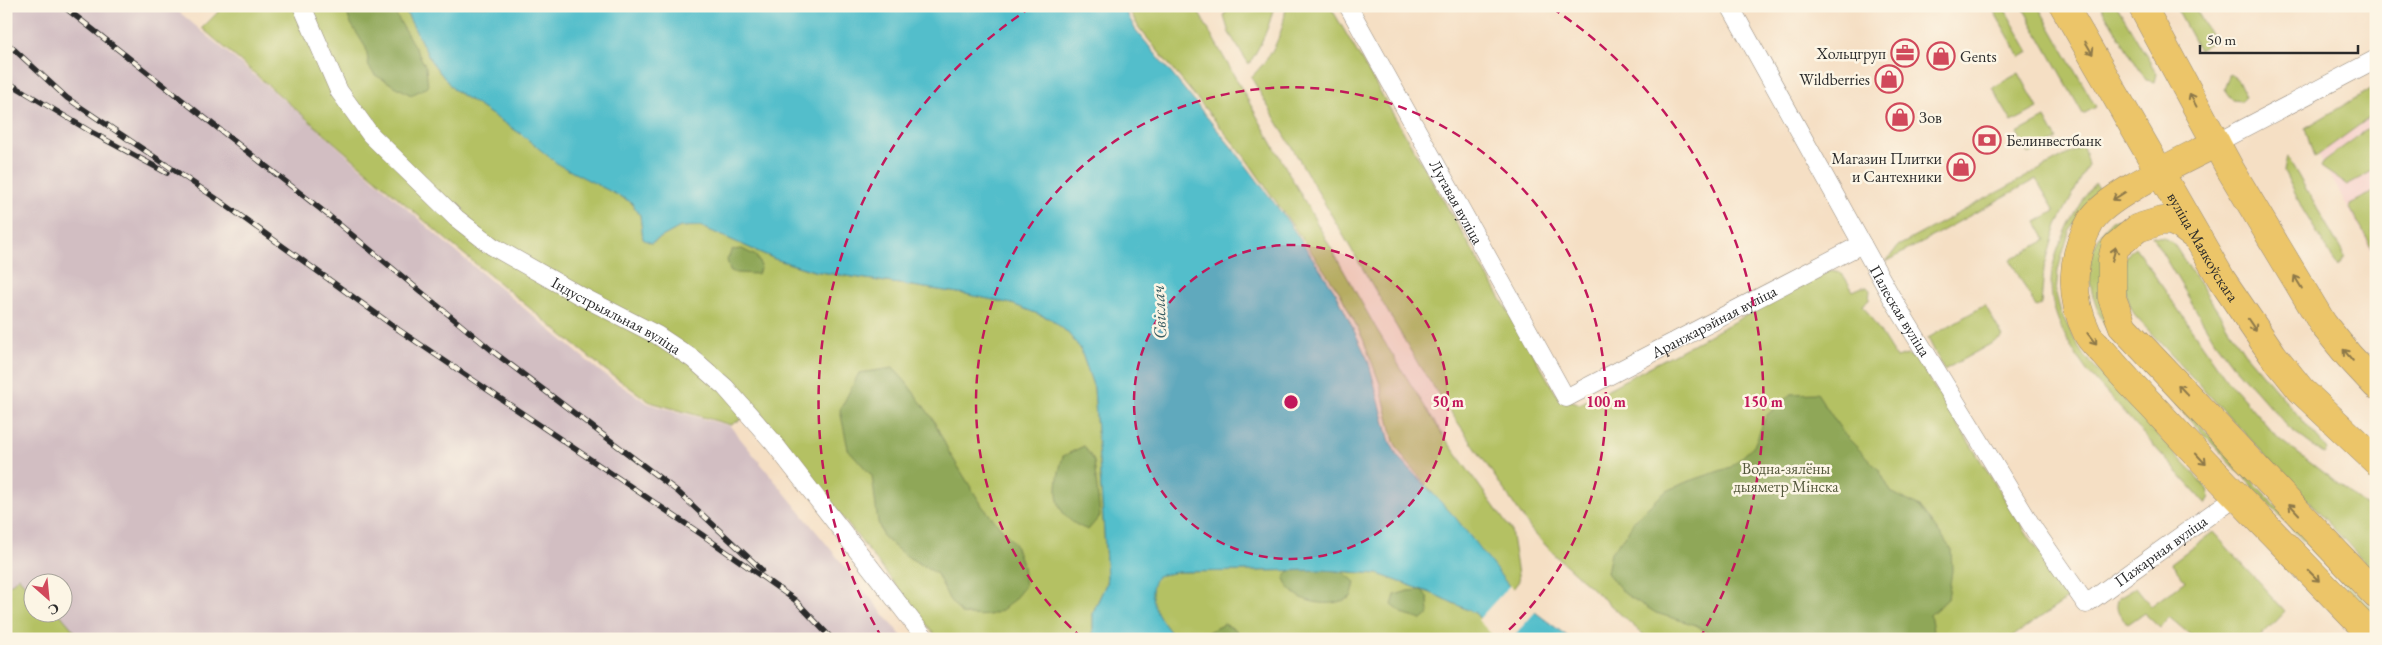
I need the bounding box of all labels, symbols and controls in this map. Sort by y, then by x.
scale bar [2200,22,2357,54]
text: 50 m [2207,30,2236,49]
office icon: Хольцгруп [1890,38,1920,68]
shop icon: Gents [1926,41,1956,71]
one-way arrow [2084,41,2094,55]
place label: Хольцгруп [1815,43,1886,64]
place label: Gents [1960,46,1997,67]
shop icon: Wildberries [1874,64,1904,94]
place label: Wildberries [1799,69,1870,90]
one-way arrow [2188,93,2198,108]
shop icon: Зов [1885,102,1915,132]
place label: Зов [1919,107,1942,128]
bank icon: Белинвестбанк [1972,125,2002,155]
place label: Белинвестбанк [2006,130,2102,151]
place label: Магазин Плитки и Сантехники [1831,148,1943,187]
shop icon: Магазин Плитки и Сантехники [1946,152,1976,182]
street label: Лугавая вуліца [1425,156,1489,248]
street label: вуліца Маякоўскага [2162,188,2244,306]
one-way arrow [2112,191,2126,202]
one-way arrow [2110,247,2119,263]
street label: Палеская вуліца [1865,261,1936,361]
street label: Індустрыяльная вуліца [548,272,686,360]
one-way arrow [2293,275,2303,289]
street label: Аранжарэйная вуліца [1647,280,1781,363]
water label: Свіслач [1146,284,1171,340]
one-way arrow [2247,317,2257,331]
one-way arrow [2086,332,2097,345]
one-way arrow [2343,349,2354,362]
one-way arrow [2177,384,2189,397]
text: 50 m [1432,392,1464,411]
text: 100 m [1586,392,1626,411]
text: 150 m [1743,392,1783,411]
centre of rings [1282,393,1300,411]
one-way arrow [2195,453,2207,466]
park label: Водна-зялёны дыяметр Мінска [1733,458,1839,497]
one-way arrow [2288,503,2300,515]
street label: Пажарная вуліца [2110,510,2212,591]
one-way arrow [2308,569,2320,582]
north arrow [22,572,72,622]
text: С [45,599,62,620]

